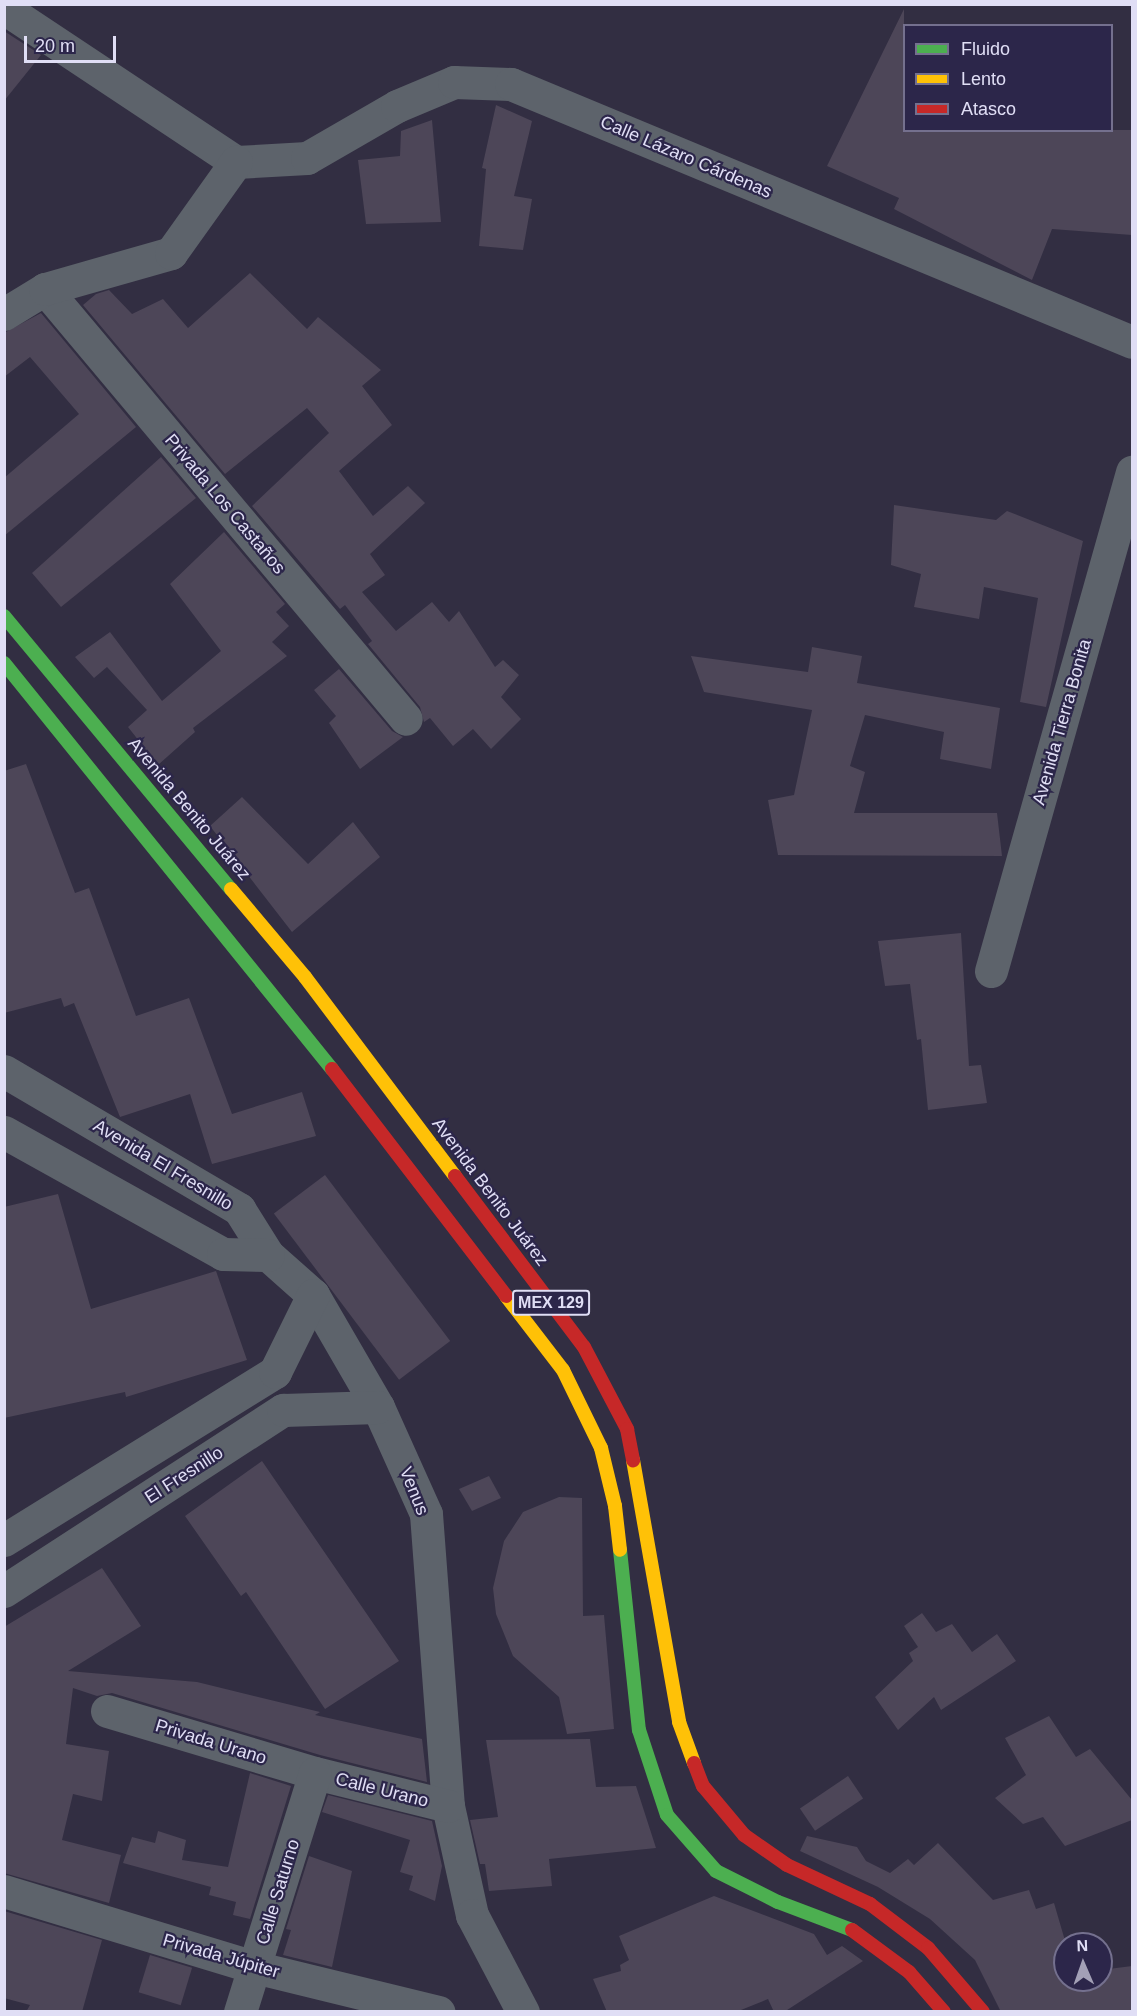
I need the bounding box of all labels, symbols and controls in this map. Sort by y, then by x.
scale bar [27,24,118,62]
legend [903,24,1113,132]
text: 20 m [35,36,75,56]
text: Fluido [961,39,1010,59]
text: Lento [961,69,1006,89]
text: Atasco [961,99,1016,119]
street label: Calle Lázaro Cárdenas [597,111,775,203]
street label: Privada Los Castaños [160,430,290,578]
street label: Avenida Tierra Bonita [1028,636,1096,808]
street label: Avenida Benito Juárez [123,733,255,885]
street label: Avenida Benito Juárez [427,1114,553,1270]
street label: Avenida El Fresnillo [89,1115,237,1215]
road number: MEX 129 [512,1290,590,1316]
street label: El Fresnillo [141,1442,227,1508]
street label: Venus [395,1464,433,1518]
street label: Privada Urano [153,1715,269,1769]
street label: Calle Urano [333,1768,431,1812]
street label: Calle Saturno [252,1837,304,1947]
street label: Privada Júpiter [160,1929,282,1983]
north arrow [1053,1932,1113,1992]
text: N [1076,1937,1088,1954]

